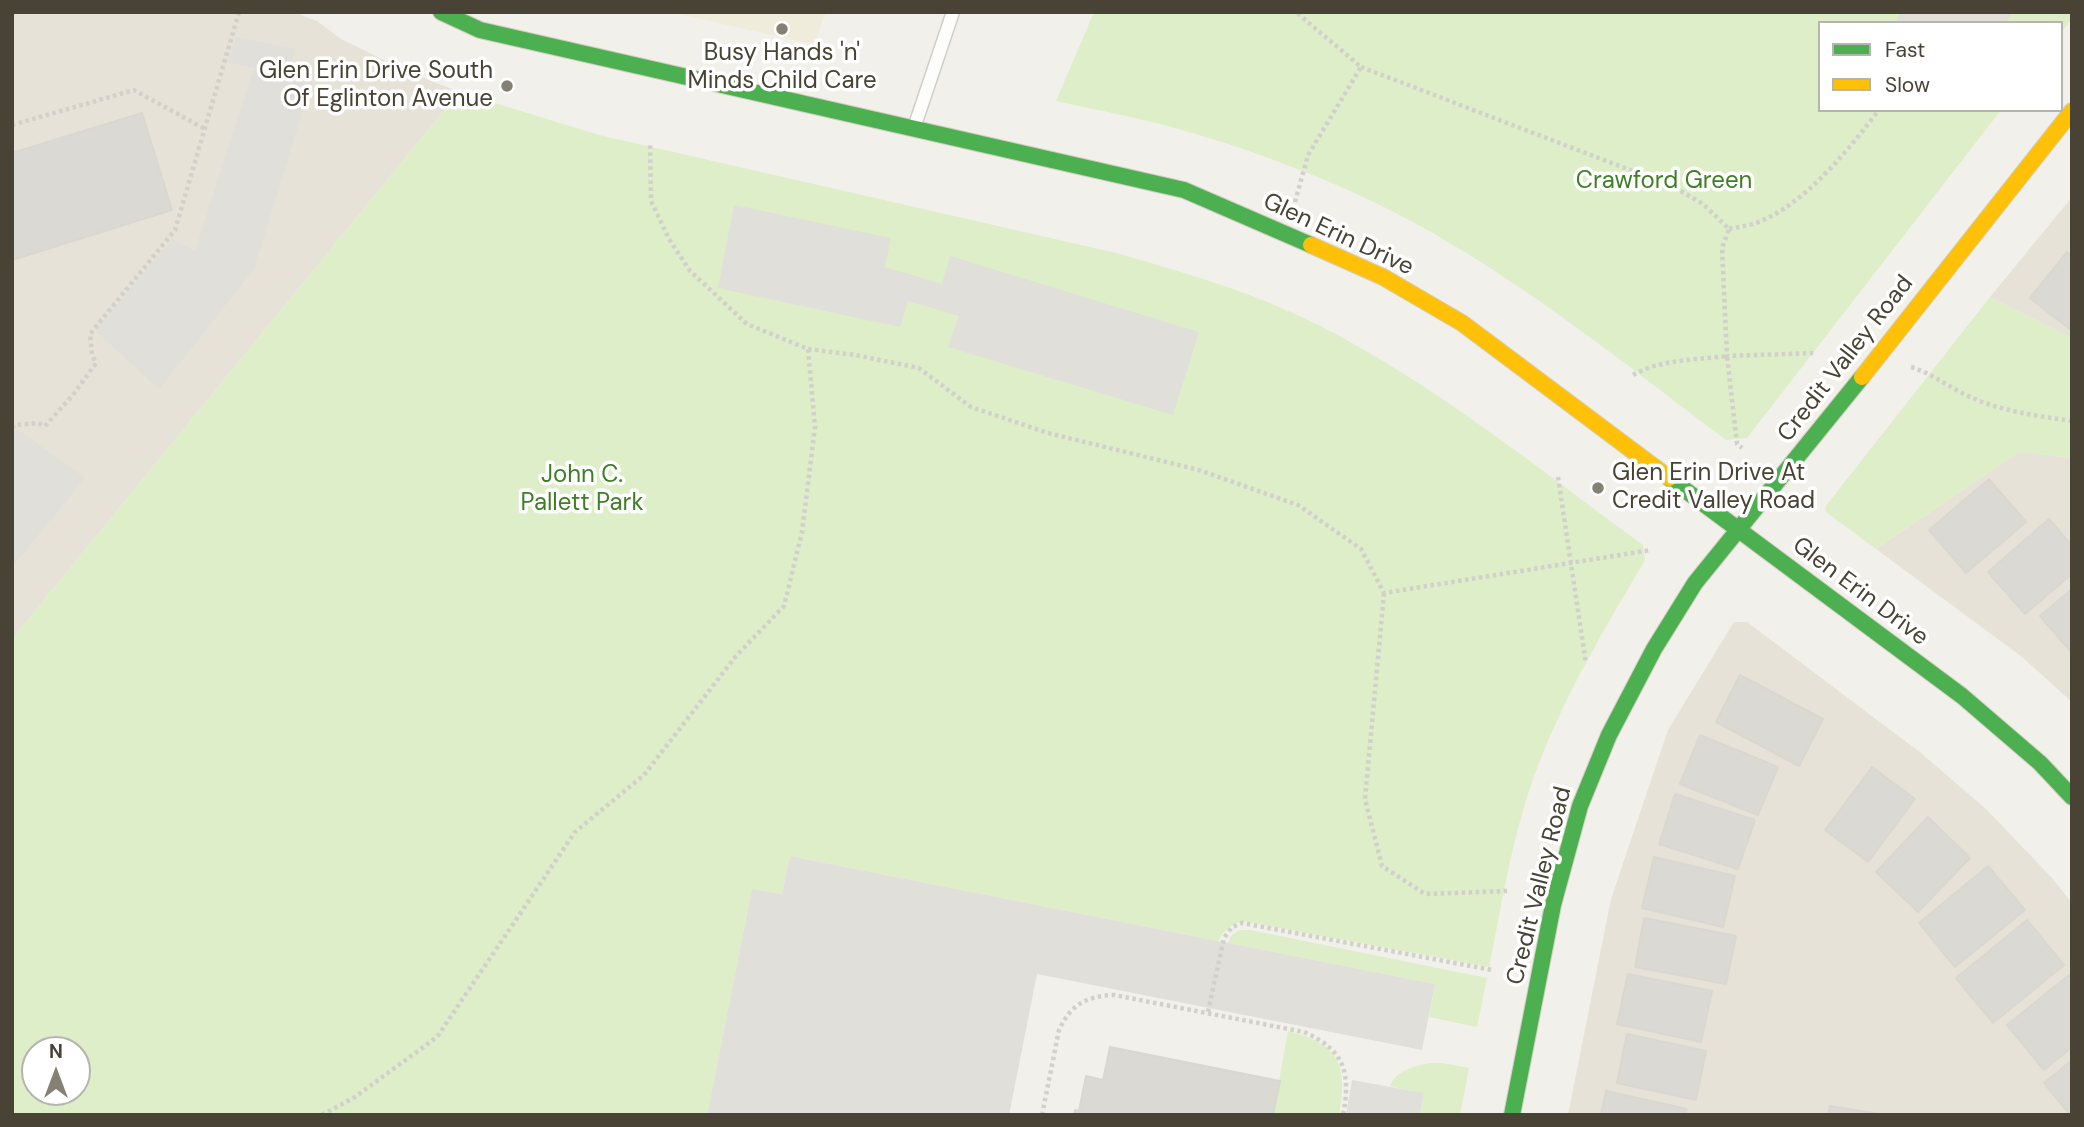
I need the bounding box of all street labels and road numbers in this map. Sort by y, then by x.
street label: Glen Erin Drive [1258,188,1418,282]
street label: Credit Valley Road [1772,270,1920,448]
street label: Glen Erin Drive [1786,532,1934,652]
street label: Credit Valley Road [1501,784,1579,988]

